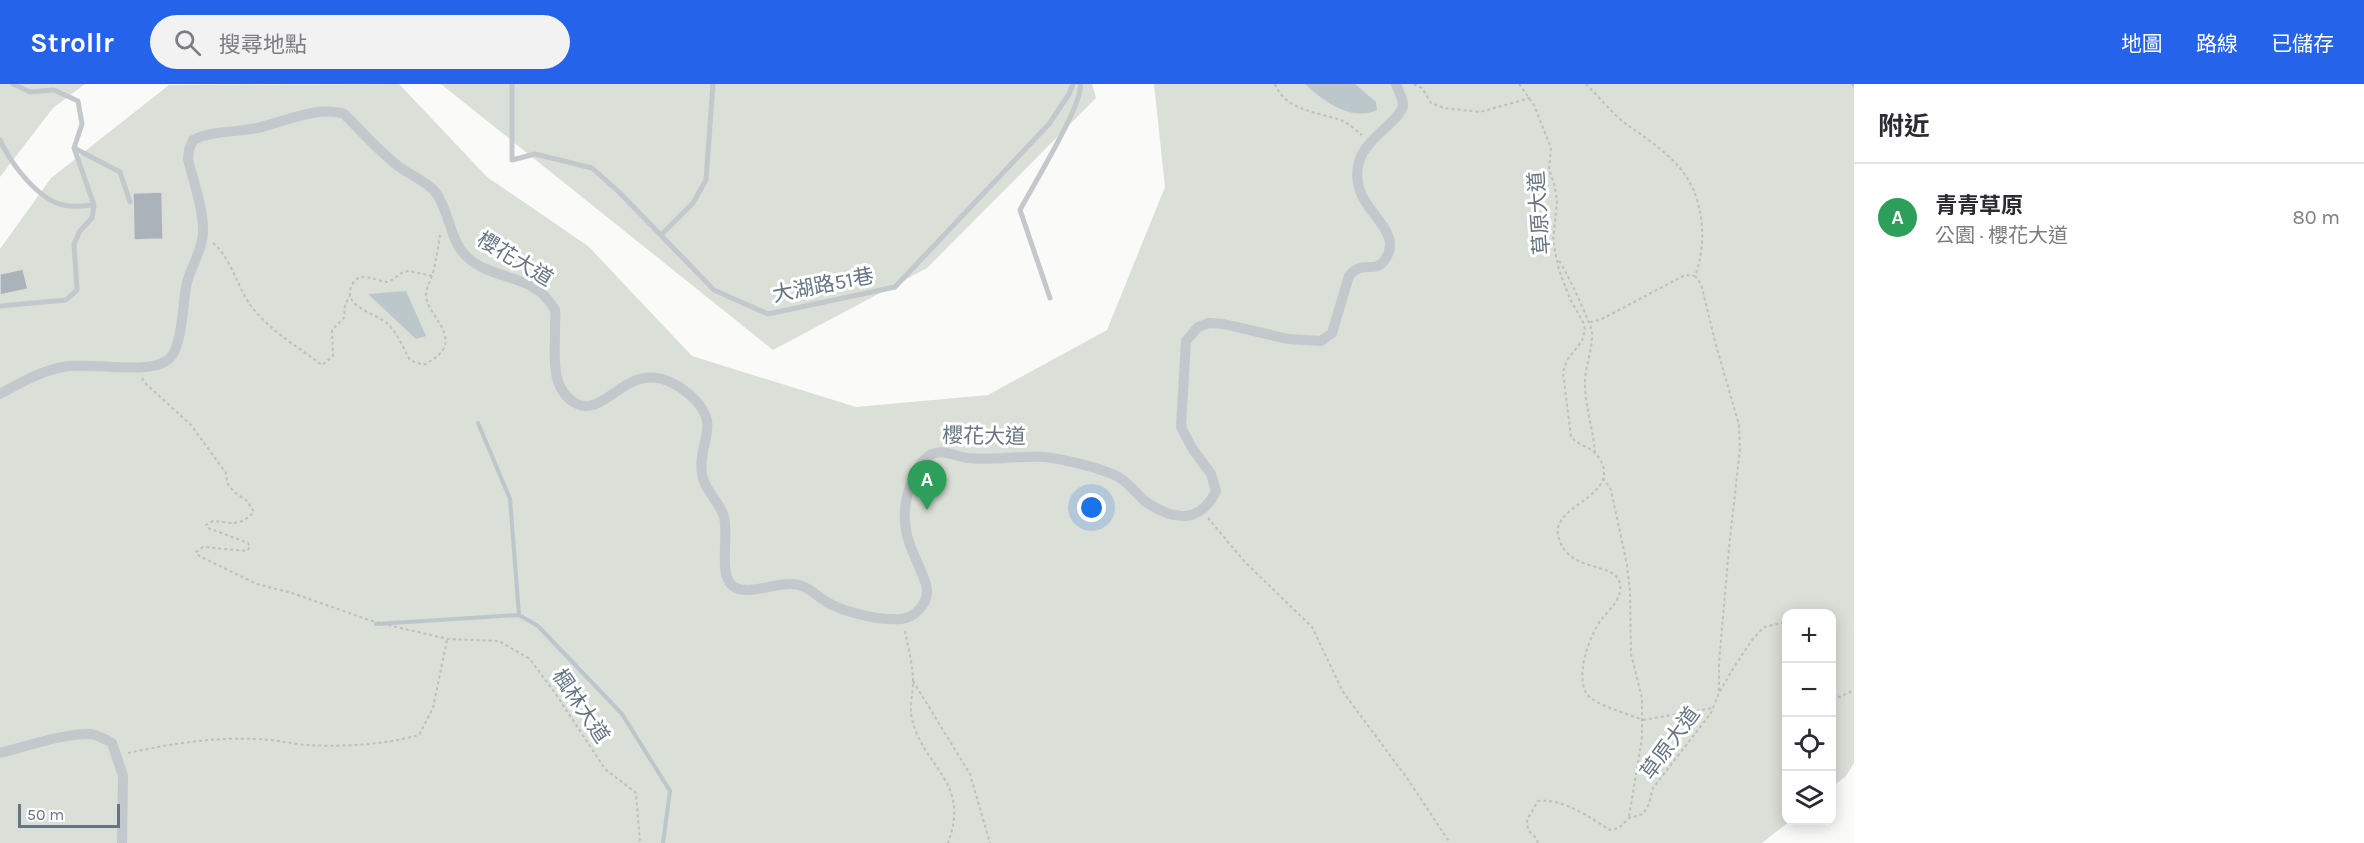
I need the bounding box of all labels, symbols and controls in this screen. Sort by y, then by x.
search box [150,15,570,69]
text: Strollr [30,26,114,59]
icon: search [171,26,204,59]
text: 搜尋地點 [219,32,307,58]
text: 地圖 [2121,32,2163,56]
text: 路線 [2196,32,2238,56]
text: 已儲存 [2271,32,2334,56]
text: 附近 [1878,111,1930,142]
street label: 草原大道 [1524,170,1554,256]
text: 青青草原 [1935,193,2023,219]
text: A [1891,206,1904,229]
text: 80 m [2292,206,2340,229]
text: 公園 · 櫻花大道 [1935,224,2068,247]
street label: 櫻花大道 [473,227,557,291]
street label: 大湖路51巷 [770,263,876,307]
street label: 櫻花大道 [942,423,1026,449]
pin: A [908,460,946,510]
your location [1077,493,1106,522]
map controls [1782,609,1836,825]
button: + [1782,609,1836,663]
button: − [1782,663,1836,717]
street label: 楓林大道 [548,664,614,748]
street label: 草原大道 [1636,702,1704,784]
button: locate [1782,717,1836,771]
button: layers [1782,771,1836,825]
scale bar [18,801,120,828]
text: 50 m [27,805,64,824]

